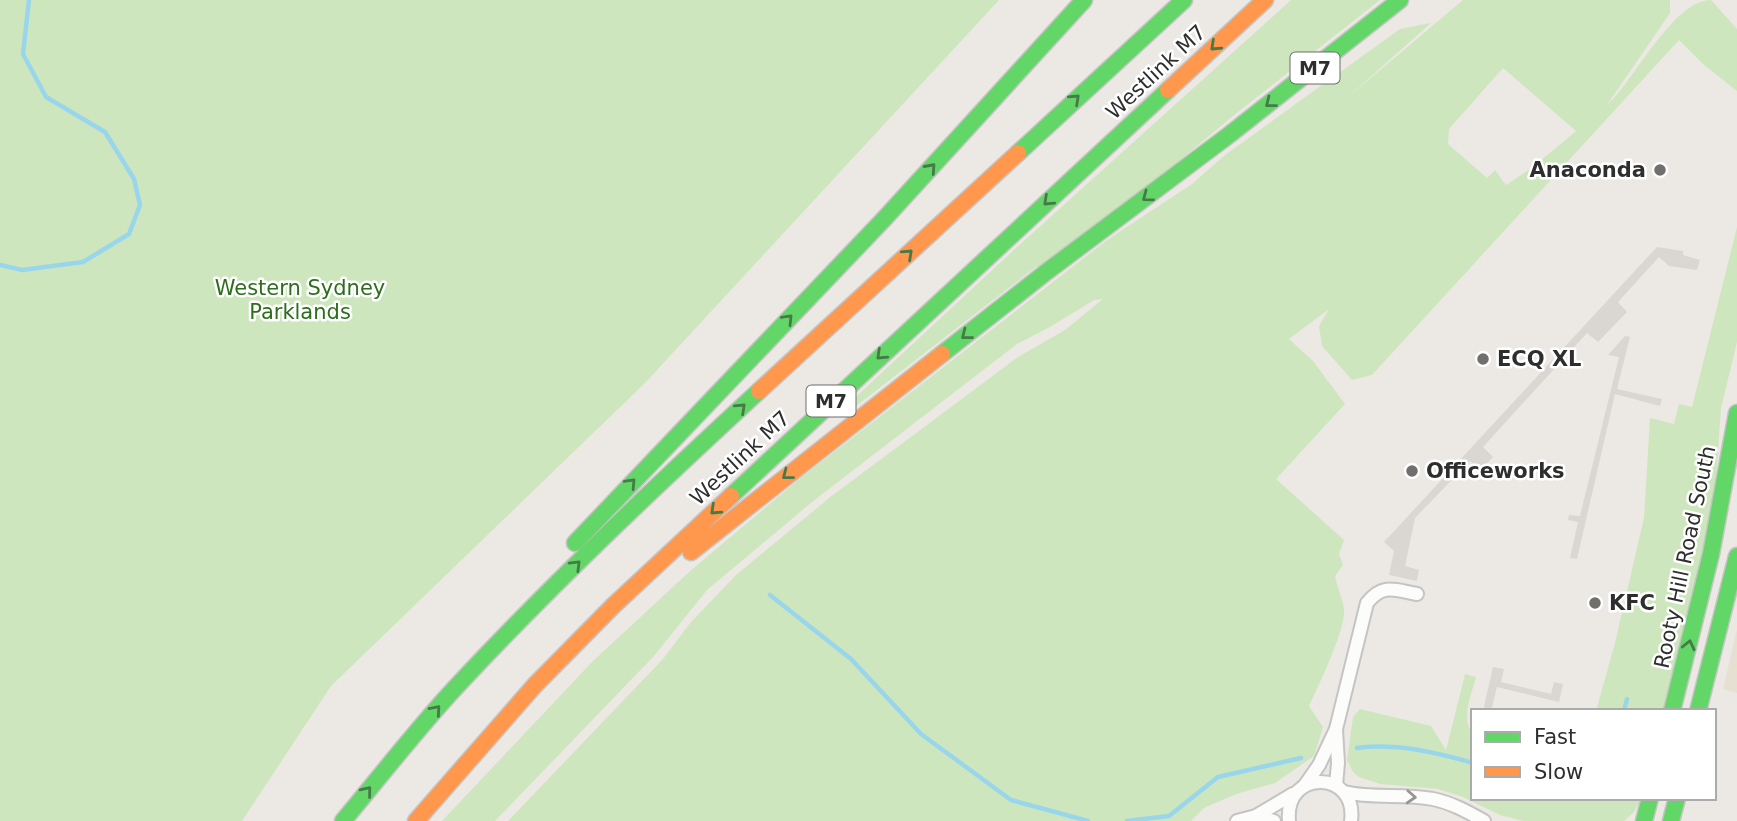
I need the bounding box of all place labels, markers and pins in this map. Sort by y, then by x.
place label: Anaconda [1530,158,1646,182]
marker: Anaconda [1652,162,1668,178]
place label: ECQ XL [1497,347,1582,371]
marker: ECQ XL [1475,351,1491,367]
place label: Officeworks [1426,459,1565,483]
marker: Officeworks [1404,463,1420,479]
place label: KFC [1609,591,1655,615]
marker: KFC [1587,595,1603,611]

